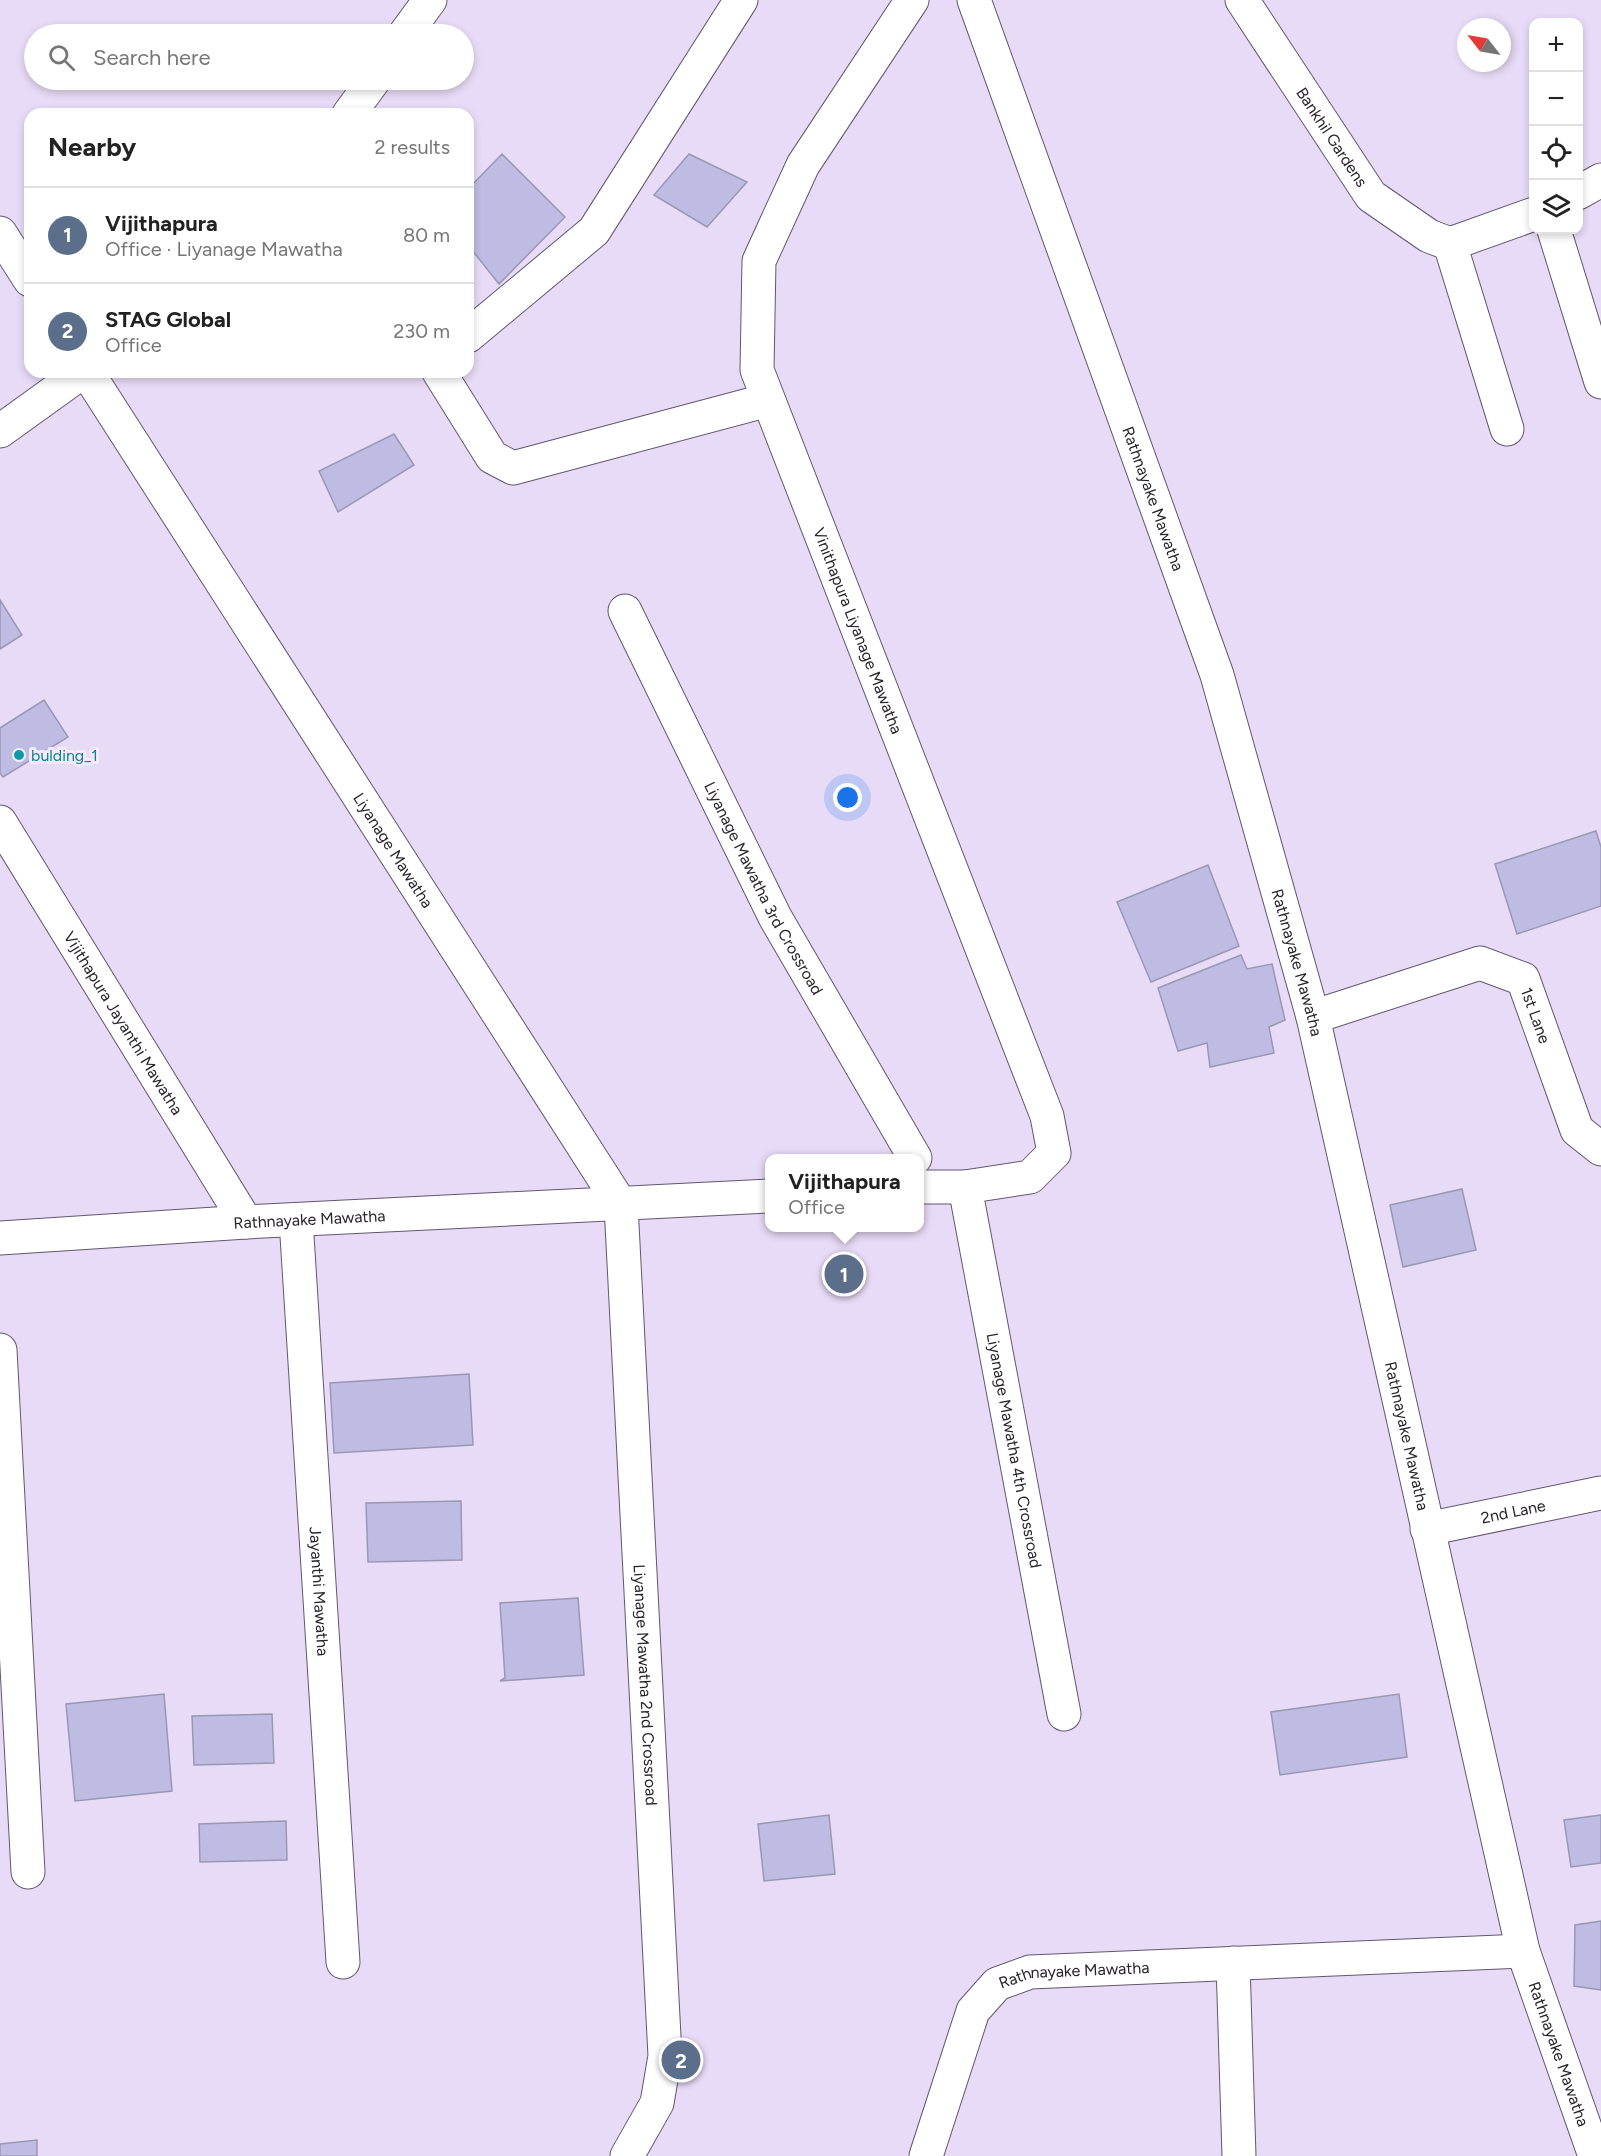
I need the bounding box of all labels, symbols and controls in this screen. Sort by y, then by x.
north arrow [1457,18,1511,72]
map controls [1529,18,1583,234]
button: + [1529,18,1583,72]
search box [24,24,474,90]
icon: search [45,41,78,74]
text: Search here [93,44,211,71]
button: − [1529,72,1583,126]
street label: Bankhil Gardens [1293,84,1372,190]
button: locate [1529,126,1583,180]
text: Nearby [48,131,136,163]
text: 2 results [374,135,450,159]
button: layers [1529,180,1583,234]
text: Vijithapura [105,210,218,237]
text: 1 [63,223,72,247]
text: 80 m [403,223,450,247]
text: Office · Liyanage Mawatha [105,237,343,261]
text: STAG Global [105,306,231,333]
text: 2 [62,319,73,343]
text: 230 m [393,319,450,343]
text: Office [105,333,162,357]
street label: Rathnayake Mawatha [1119,424,1188,573]
street label: Vinithapura Liyanage Mawatha [810,525,907,736]
place label: bulding_1 [31,746,98,765]
marker: bulding_1 [12,748,26,762]
street label: Liyanage Mawatha 3rd Crossroad [701,778,827,998]
your location [833,783,862,812]
street label: Liyanage Mawatha [350,789,437,911]
street label: Rathnayake Mawatha [1268,887,1327,1038]
street label: Vijithapura Jayanthi Mawatha [60,928,187,1118]
street label: 1st Lane [1517,985,1555,1046]
popup [765,1154,924,1232]
text: Vijithapura [788,1168,901,1195]
text: Office [788,1195,845,1219]
street label: Rathnayake Mawatha [233,1206,386,1232]
pin: 1 [824,1252,864,1296]
street label: Liyanage Mawatha 4th Crossroad [983,1331,1046,1570]
street label: Rathnayake Mawatha [1381,1360,1433,1512]
street label: 2nd Lane [1479,1495,1547,1527]
street label: Jayanthi Mawatha [306,1526,333,1657]
street label: Liyanage Mawatha 2nd Crossroad [630,1564,662,1806]
street label: Rathnayake Mawatha [996,1957,1150,1992]
street label: Rathnayake Mawatha [1525,1979,1593,2129]
pin: 2 [662,2038,700,2082]

